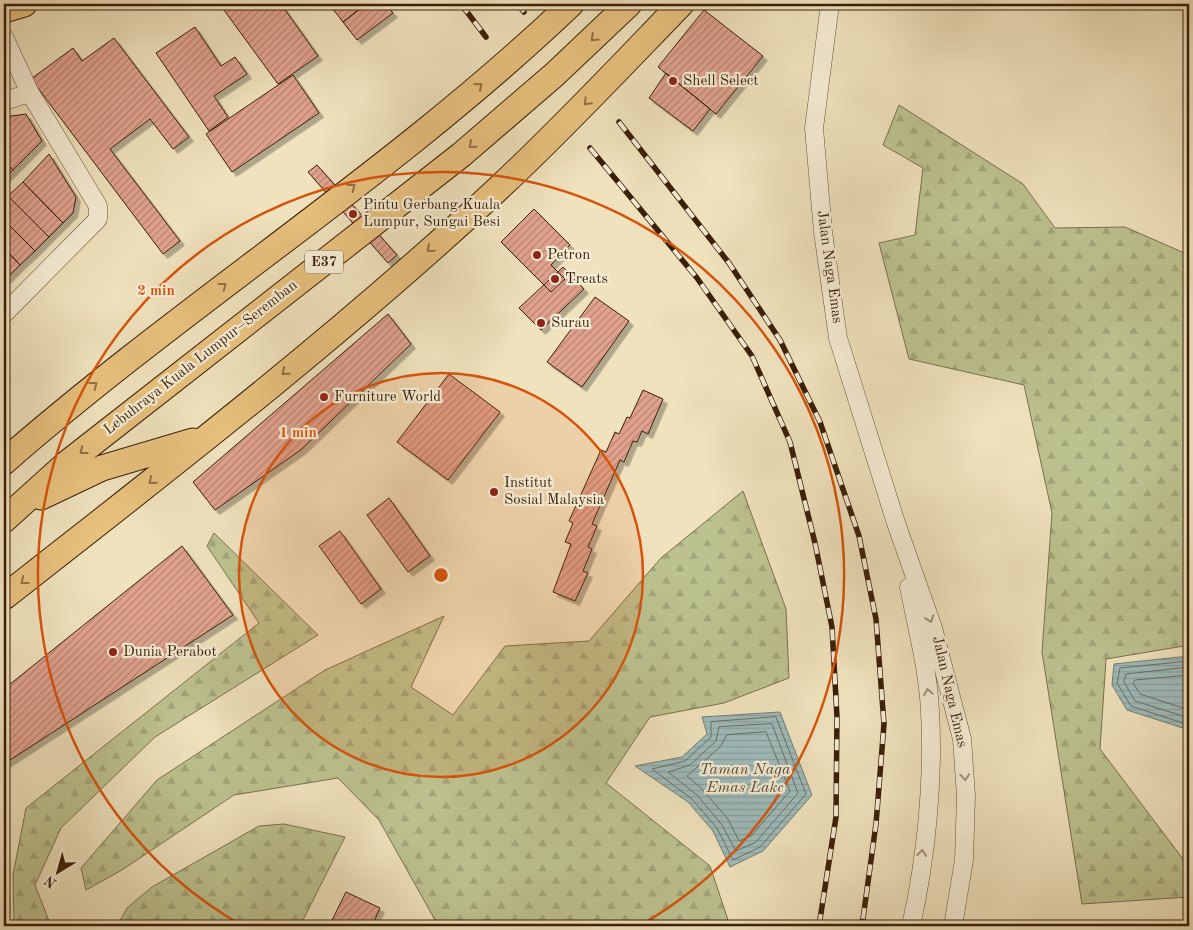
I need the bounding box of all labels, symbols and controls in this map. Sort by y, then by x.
one-way arrow [590,32,599,41]
place label: Shell Select [683,74,759,89]
marker: Shell Select [667,75,679,87]
one-way arrow [473,82,482,91]
one-way arrow [584,97,593,106]
one-way arrow [469,140,478,148]
one-way arrow [346,185,355,193]
place label: Pintu Gerbang Kuala Lumpur, Sungai Besi [363,198,501,230]
marker: Pintu Gerbang Kuala Lumpur, Sungai Besi [347,208,359,220]
street label: Jalan Naga Emas [814,209,844,325]
one-way arrow [426,243,435,252]
place label: Petron [547,248,590,263]
marker: Petron [531,249,543,261]
road number: E37 [305,250,343,274]
place label: Treats [565,272,608,287]
marker: Treats [549,273,561,285]
street label: Lebuhraya Kuala Lumpur–Seremban [101,278,301,438]
text: 2 min [137,284,175,299]
one-way arrow [217,284,226,292]
place label: Surau [551,316,590,331]
marker: Surau [535,317,547,329]
one-way arrow [282,367,291,375]
one-way arrow [88,383,97,391]
place label: Furniture World [334,390,441,405]
marker: Furniture World [318,391,330,403]
text: 1 min [279,426,317,441]
one-way arrow [80,446,89,454]
one-way arrow [149,475,158,483]
place label: Institut Sosial Malaysia [504,476,605,508]
marker: Institut Sosial Malaysia [488,486,500,498]
centre of rings [432,566,450,584]
one-way arrow [21,576,30,584]
one-way arrow [924,614,934,622]
street label: Jalan Naga Emas [929,635,969,749]
place label: Dunia Perabot [123,645,217,660]
marker: Dunia Perabot [107,646,119,658]
one-way arrow [923,687,933,696]
water label: Taman Naga Emas Lake [699,762,791,796]
one-way arrow [959,773,970,781]
north arrow [32,848,82,898]
one-way arrow [916,849,927,857]
text: N [42,873,59,890]

